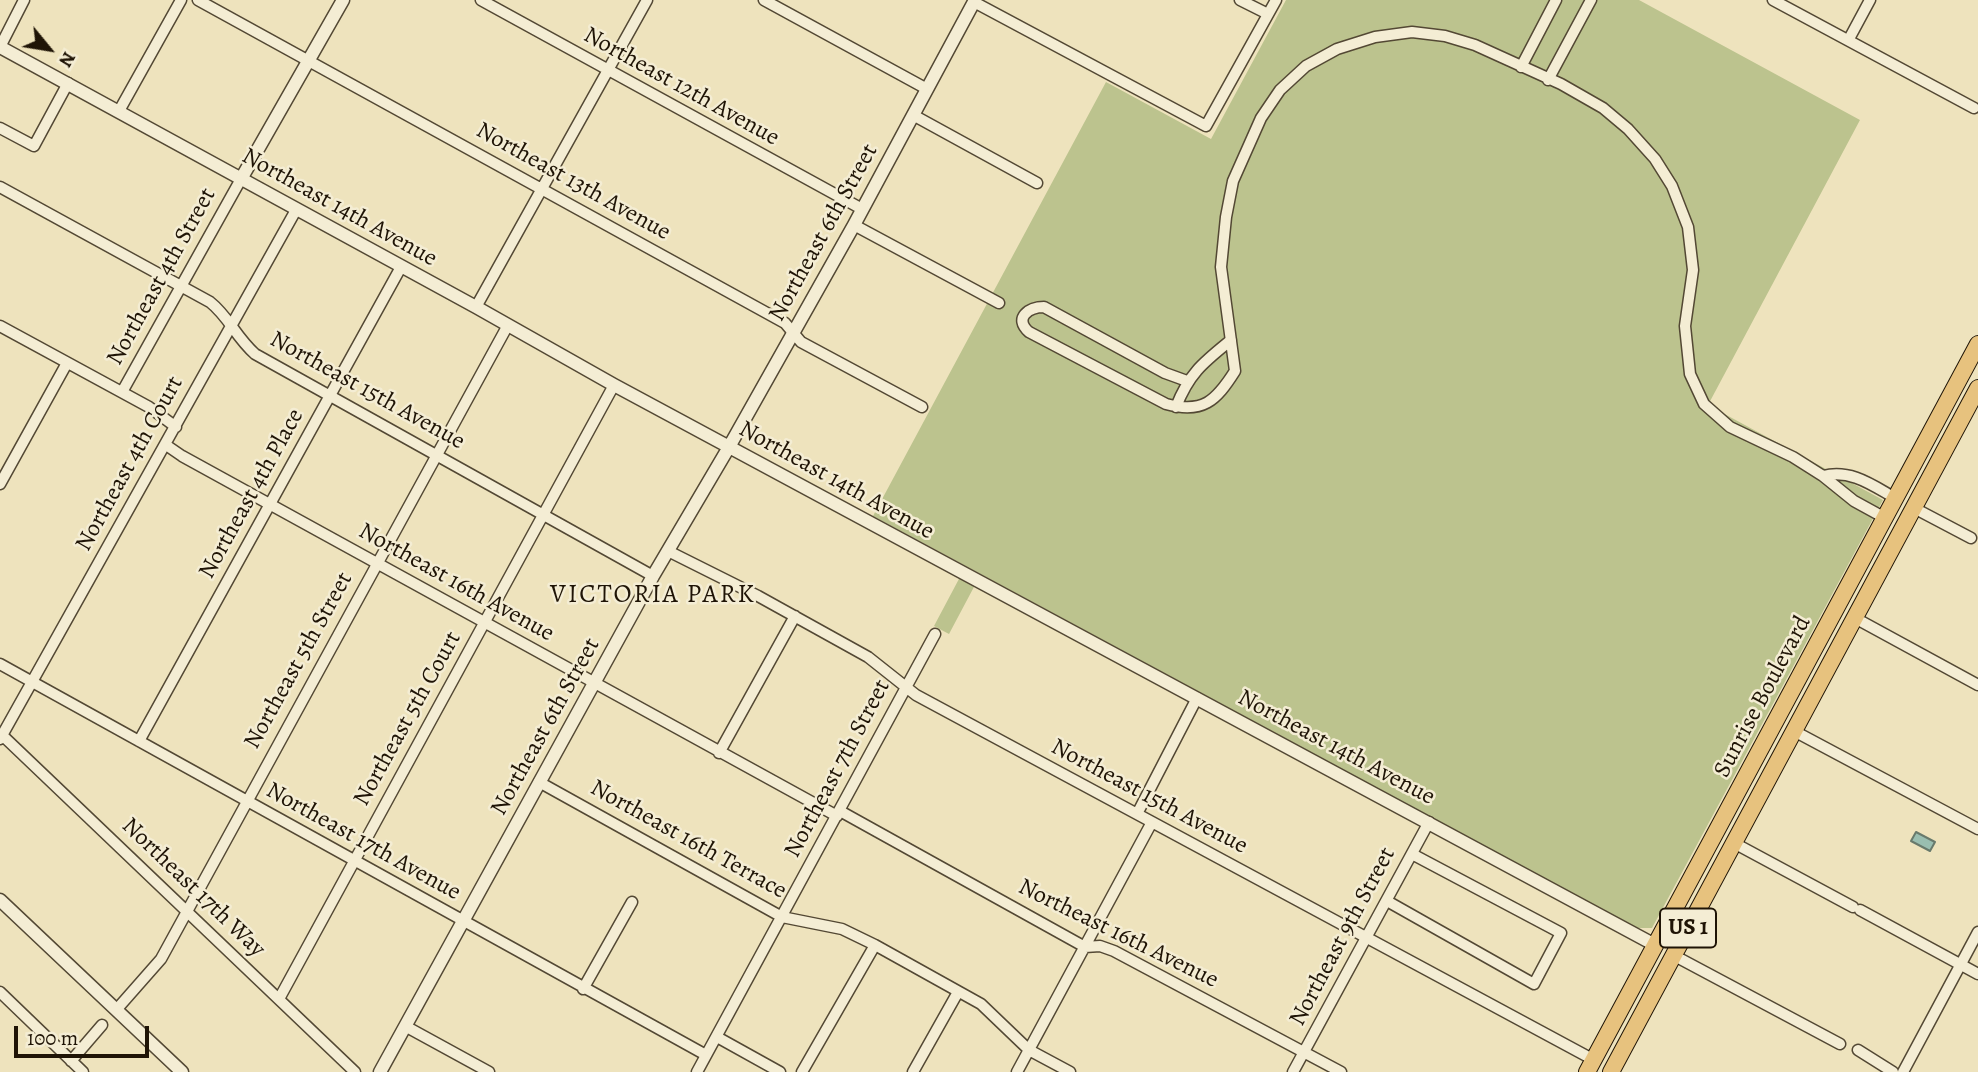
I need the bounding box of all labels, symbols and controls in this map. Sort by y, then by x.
north arrow [14,14,84,84]
street label: Northeast 12th Avenue [578,21,784,153]
text: N [52,47,82,72]
street label: Northeast 13th Avenue [471,117,675,247]
street label: Northeast 6th Street [763,139,885,327]
street label: Northeast 14th Avenue [236,142,442,274]
street label: Northeast 4th Street [101,183,223,371]
street label: Northeast 15th Avenue [265,325,469,457]
street label: Northeast 4th Court [70,371,190,557]
street label: Northeast 4th Place [193,404,311,584]
street label: Northeast 14th Avenue [733,415,939,547]
street label: Northeast 16th Avenue [353,517,559,649]
street label: Northeast 5th Street [238,568,360,754]
district label: VICTORIA PARK [552,580,754,612]
street label: Sunrise Boulevard [1708,611,1818,783]
street label: Northeast 5th Court [348,627,468,811]
street label: Northeast 6th Street [485,633,607,821]
street label: Northeast 7th Street [779,675,897,863]
street label: Northeast 14th Avenue [1233,684,1439,812]
street label: Northeast 15th Avenue [1046,733,1252,861]
street label: Northeast 16th Terrace [585,774,791,906]
street label: Northeast 17th Avenue [261,777,465,907]
street label: Northeast 17th Way [115,812,271,964]
street label: Northeast 9th Street [1284,843,1402,1031]
street label: Northeast 16th Avenue [1013,873,1223,995]
road number: US 1 [1660,909,1716,948]
scale bar [18,1012,152,1056]
text: 100 m [27,1024,78,1052]

